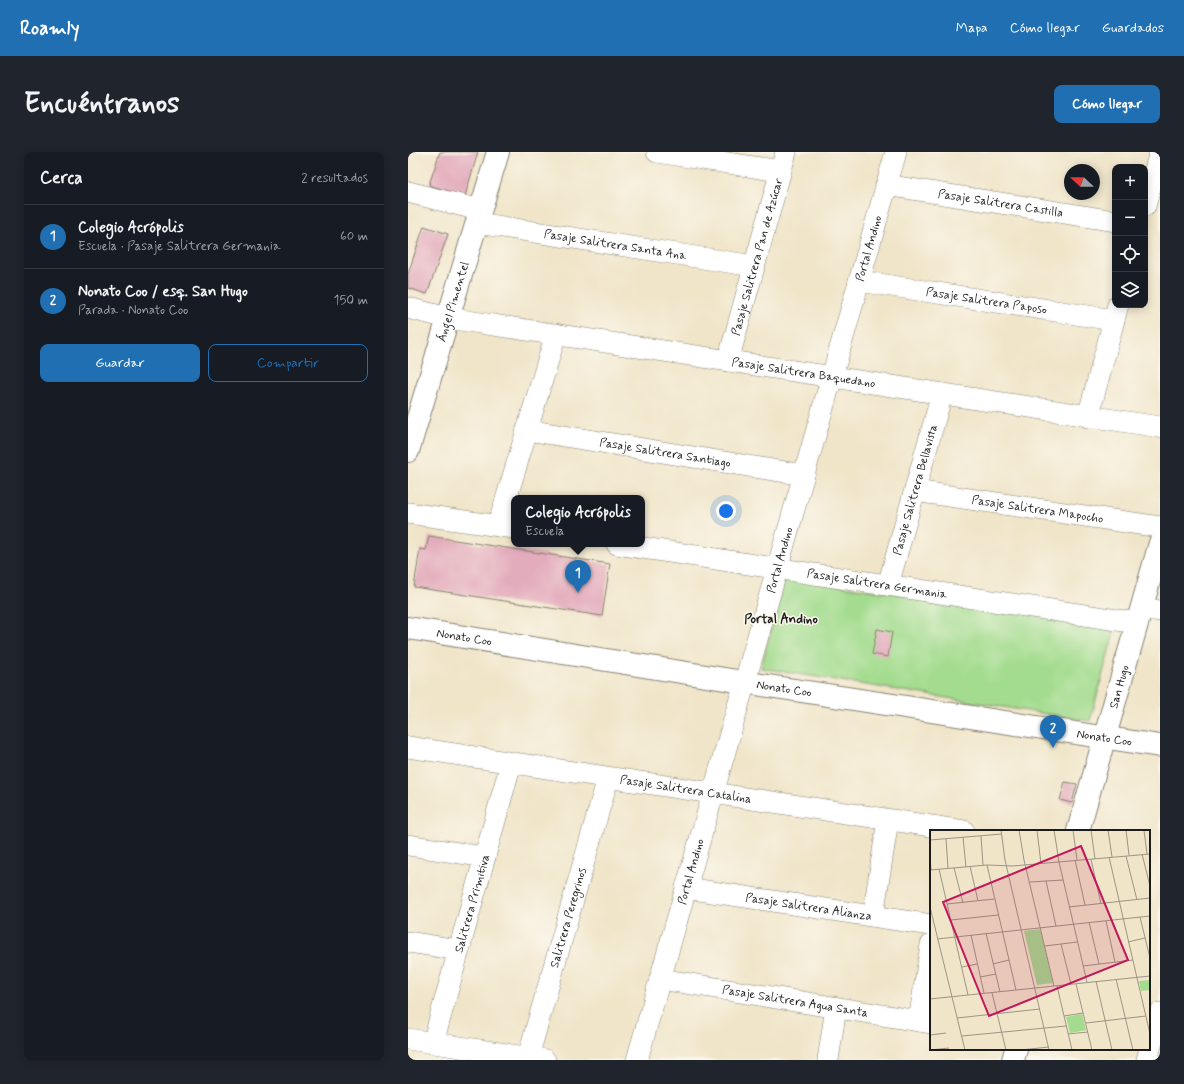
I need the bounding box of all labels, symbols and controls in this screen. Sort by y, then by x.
text: Roamly [20,16,79,41]
text: Mapa [956,19,988,37]
text: Cómo llegar [1010,19,1080,37]
text: Guardados [1102,19,1164,37]
button: Cómo llegar [1054,85,1160,123]
text: Encuéntranos [24,86,180,123]
north arrow [1064,164,1100,200]
map controls [1112,164,1148,308]
button: + [1112,164,1148,200]
text: Cerca [40,167,83,189]
text: 2 resultados [301,170,368,187]
street label: Pasaje Salitrera Pan de Azúcar [728,177,787,338]
street label: Pasaje Salitrera Castilla [937,186,1064,222]
button: − [1112,200,1148,236]
street label: Portal Andino [852,214,887,283]
text: Colegio Acrópolis [78,218,184,238]
street label: Pasaje Salitrera Santa Ana [543,227,688,265]
text: 1 [50,228,56,245]
text: 60 m [340,228,368,245]
button: locate [1112,236,1148,272]
text: Escuela · Pasaje Salitrera Germania [78,238,281,255]
street label: Ángel Pimentel [434,260,474,344]
button: layers [1112,272,1148,308]
text: Nonato Coo / esq. San Hugo [78,282,248,302]
street label: Pasaje Salitrera Paposo [925,284,1048,319]
text: 2 [50,292,56,309]
text: 150 m [334,292,368,309]
text: Parada · Nonato Coo [78,302,188,319]
button: Guardar [40,344,200,382]
button: Compartir [208,344,368,382]
street label: Pasaje Salitrera Baquedano [731,355,876,392]
street label: Pasaje Salitrera Bellavista [890,423,942,557]
street label: Pasaje Salitrera Santiago [598,435,732,472]
street label: Pasaje Salitrera Mapocho [971,492,1104,528]
popup [511,495,645,547]
your location [716,501,736,521]
text: Colegio Acrópolis [525,503,631,523]
text: Escuela [525,523,564,540]
street label: Portal Andino [764,525,798,595]
pin: 1 [565,560,591,593]
street label: Pasaje Salitrera Germania [806,566,949,603]
district label: Portal Andino [744,611,818,628]
street label: Nonato Coo [435,626,493,650]
street label: San Hugo [1106,663,1134,711]
street label: Nonato Coo [755,677,813,702]
pin: 2 [1040,715,1066,748]
street label: Nonato Coo [1076,726,1133,751]
street label: Pasaje Salitrera Catalina [619,772,753,808]
inset map [930,830,1150,1050]
street label: Portal Andino [675,837,709,907]
street label: Salitrera Primitiva [452,853,494,955]
street label: Salitrera Peregrinos [547,866,591,970]
street label: Pasaje Salitrera Alianza [744,890,873,925]
street label: Pasaje Salitrera Agua Santa [721,982,869,1022]

